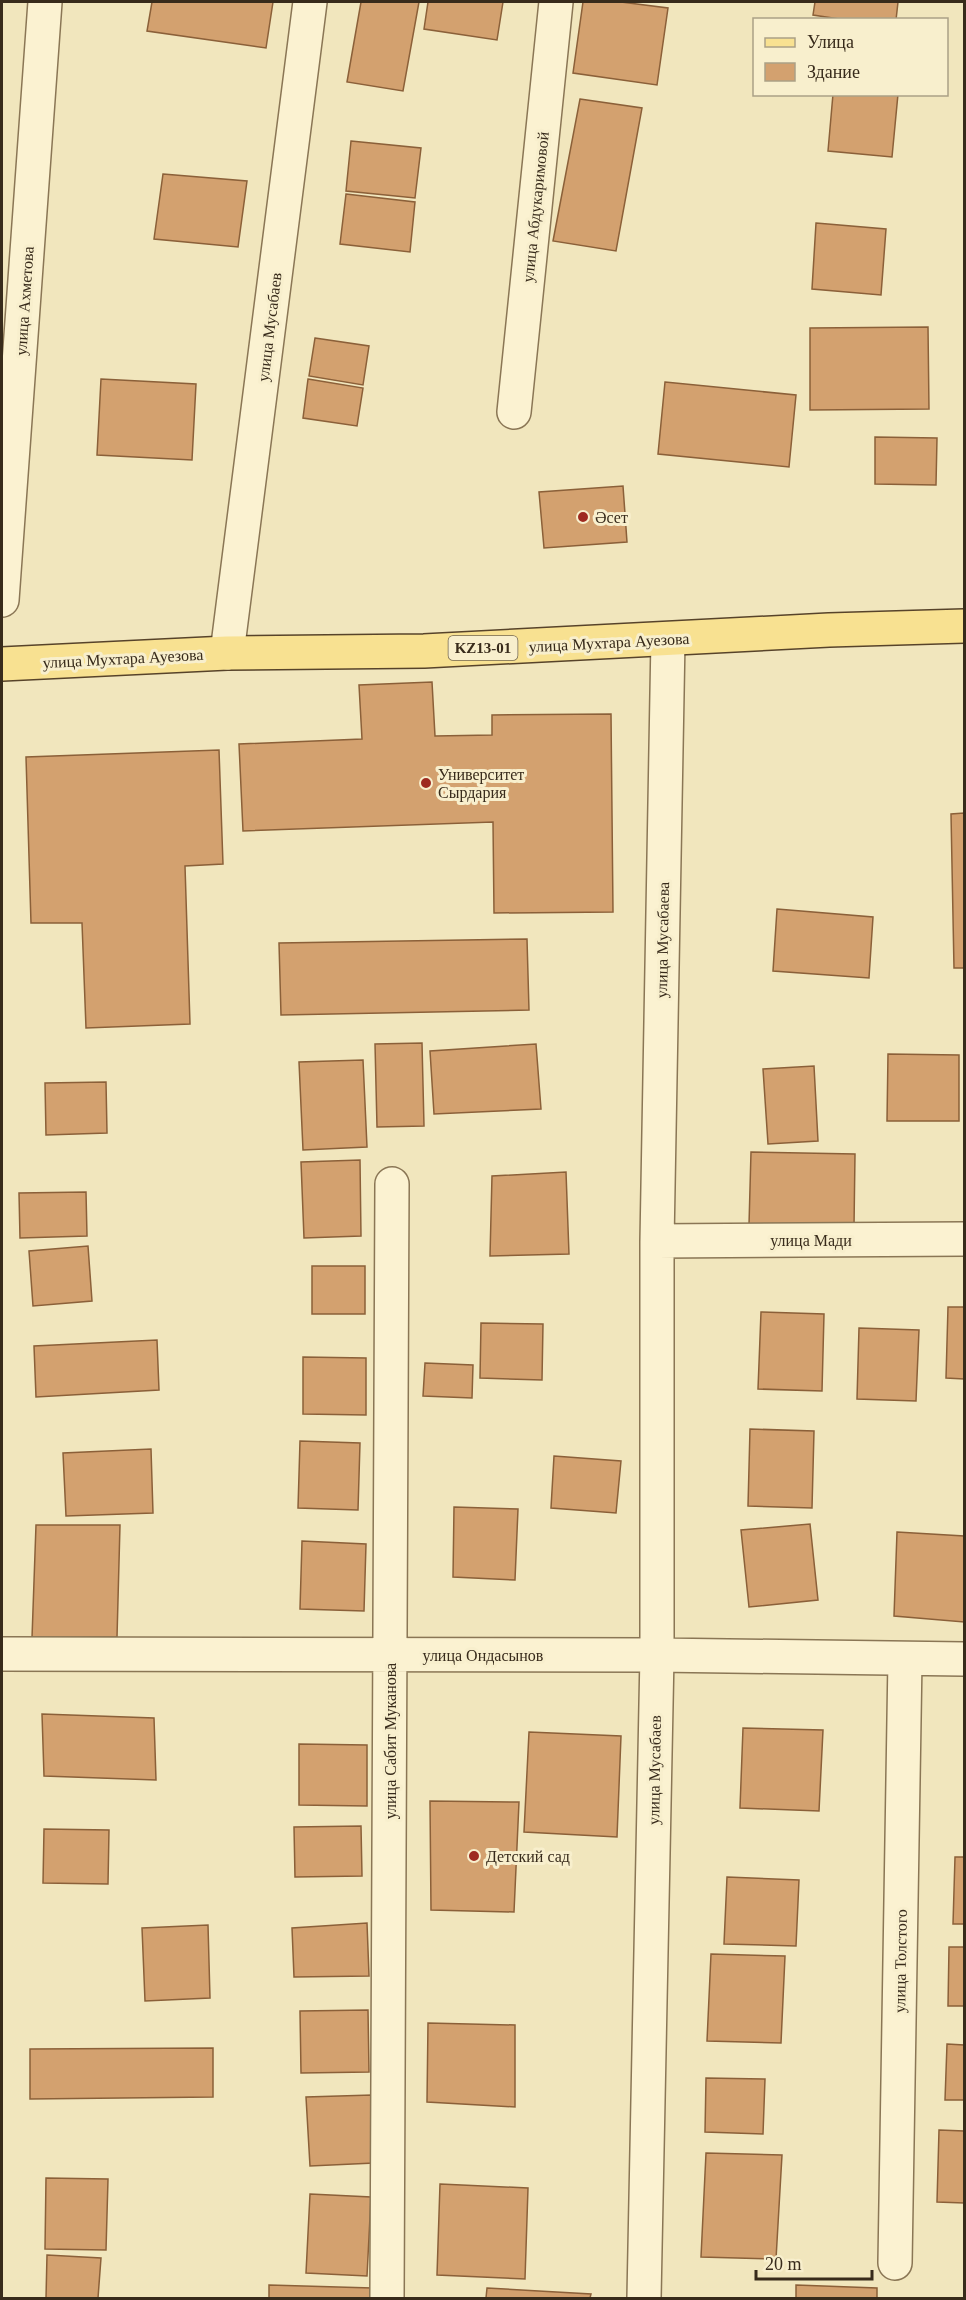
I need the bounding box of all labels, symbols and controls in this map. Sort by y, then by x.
legend [753,18,948,96]
text: Улица [807,32,854,52]
text: Здание [807,62,860,82]
street label: улица Абдукаримовой [519,130,553,283]
street label: улица Ахметова [12,246,38,356]
street label: улица Мусабаев [254,271,286,383]
place label: Әсет [595,509,628,526]
marker: Әсет [576,510,590,524]
street label: улица Мухтара Ауезова [528,630,690,656]
road number: KZ13-01 [448,636,518,660]
street label: улица Мухтара Ауезова [42,646,204,672]
place label: Университет Сырдария [438,766,524,802]
marker: Университет Сырдария [419,776,433,790]
street label: улица Мусабаева [653,882,673,998]
street label: улица Мади [770,1232,852,1250]
street label: улица Ондасынов [423,1647,544,1665]
street label: улица Сабит Муканова [382,1663,400,1819]
street label: улица Мусабаев [645,1715,665,1825]
place label: Детский сад [486,1848,570,1866]
marker: Детский сад [467,1849,481,1863]
street label: улица Толстого [891,1909,911,2013]
scale bar [756,2243,872,2281]
text: 20 m [765,2254,802,2274]

